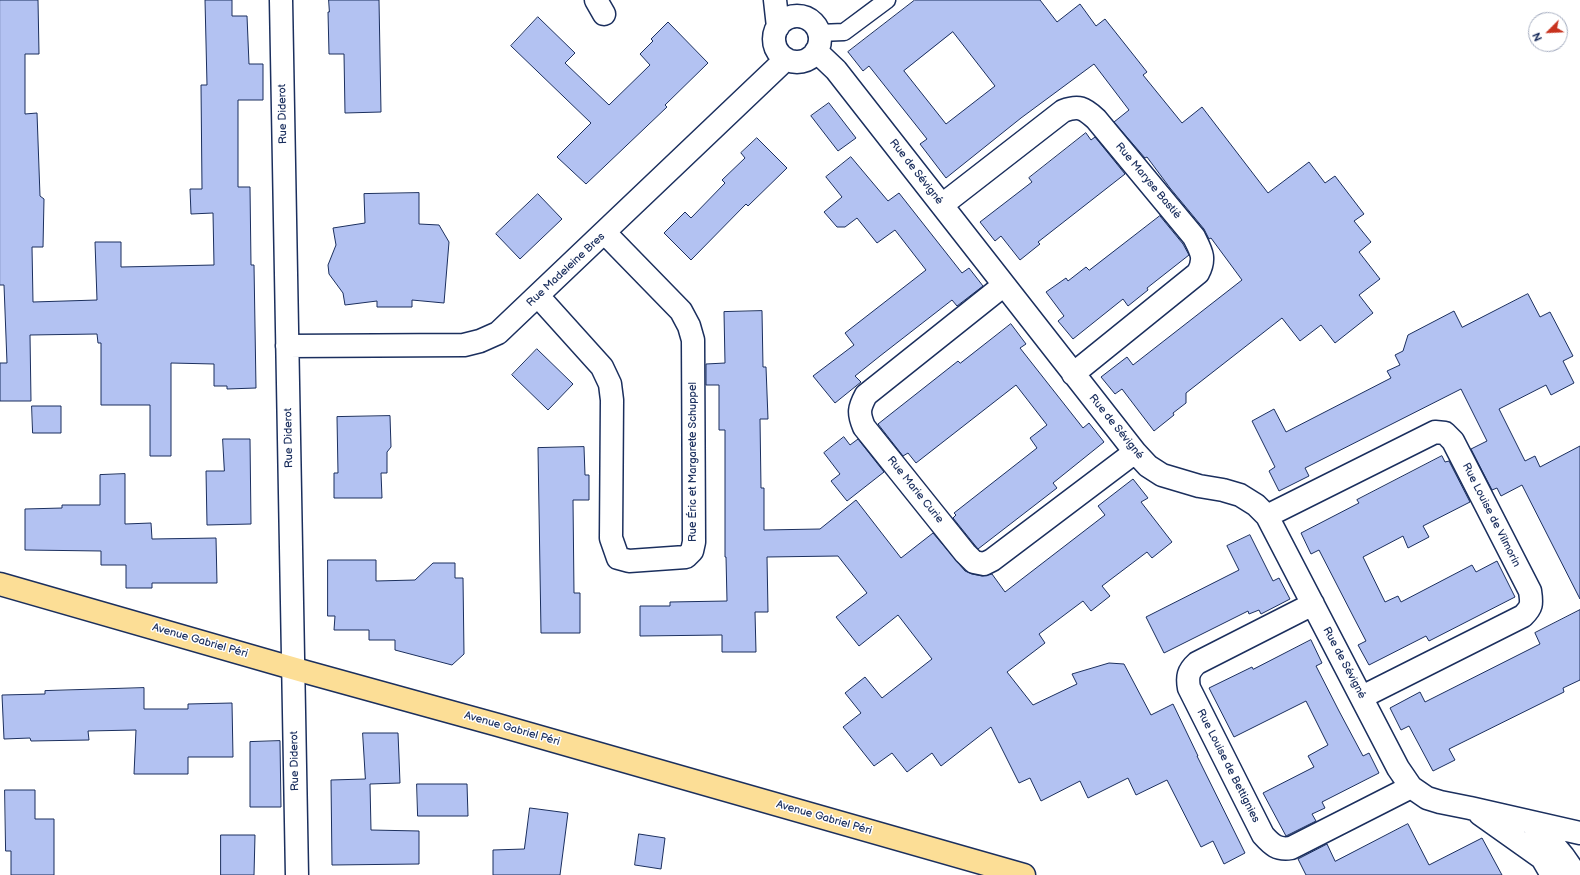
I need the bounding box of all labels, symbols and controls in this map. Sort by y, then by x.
north arrow [1528,12,1568,52]
text: N [1530,30,1545,43]
street label: Rue Diderot [276,84,290,144]
street label: Rue de Sévigné [886,137,946,207]
street label: Rue Maryse Bastié [1112,140,1184,222]
street label: Rue Madeleine Bres [524,230,608,310]
street label: Rue Éric et Margarete Schuppel [686,382,700,542]
street label: Rue de Sévigné [1086,392,1146,462]
street label: Rue Diderot [282,408,296,468]
street label: Rue Marie Curie [884,454,946,526]
street label: Rue Louise de Vilmorin [1459,461,1523,569]
street label: Avenue Gabriel Péri [151,621,249,661]
street label: Rue de Sévigné [1320,625,1368,701]
street label: Rue Louise de Bettignies [1194,707,1262,825]
street label: Avenue Gabriel Péri [463,709,561,749]
street label: Rue Diderot [288,731,302,791]
street label: Avenue Gabriel Péri [775,798,873,838]

